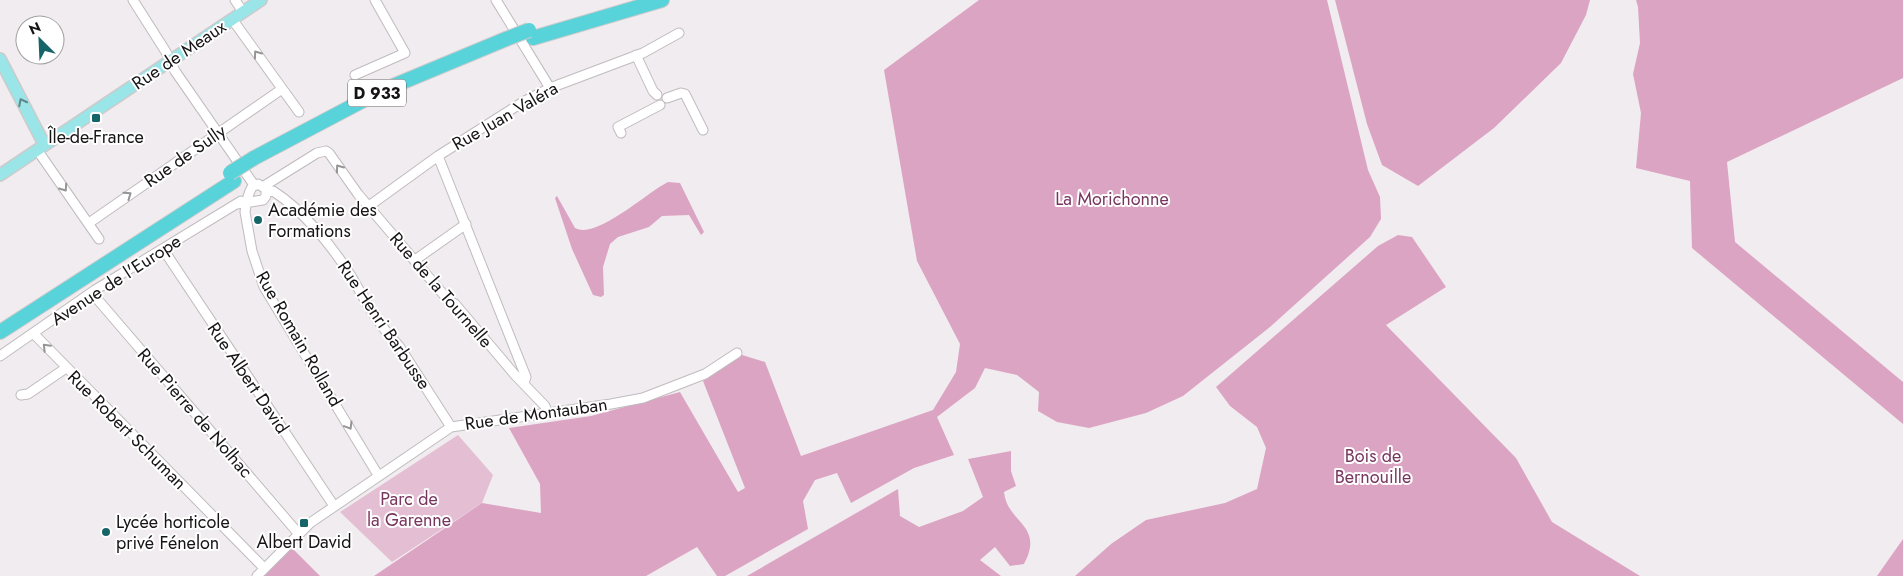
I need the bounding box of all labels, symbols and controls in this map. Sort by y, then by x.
street label: Rue de Meaux [127,14,232,96]
north arrow [15,15,65,65]
text: N [26,17,44,40]
one-way arrow [254,50,263,60]
street label: Rue Juan Valéra [447,75,563,157]
road number: D 933 [348,80,406,106]
one-way arrow [18,98,28,107]
marker: Île-de-France [90,112,102,124]
street label: Rue de Sully [139,118,231,194]
place label: Île-de-France [47,124,144,150]
one-way arrow [336,164,345,174]
one-way arrow [58,183,67,192]
park label: La Morichonne [1055,186,1169,212]
one-way arrow [123,192,132,201]
place label: Académie des Formations [268,197,377,244]
marker: Académie des Formations [252,214,264,226]
street label: Rue de la Tournelle [383,227,499,353]
street label: Avenue de l'Europe [46,228,186,332]
street label: Rue Henri Barbusse [331,255,437,395]
street label: Rue Romain Rolland [250,266,348,412]
street label: Rue Albert David [201,317,295,439]
street label: Rue Pierre de Nolhac [131,342,259,484]
one-way arrow [42,344,51,353]
street label: Rue Robert Schuman [62,365,192,495]
street label: Rue de Montauban [463,391,609,437]
one-way arrow [343,421,353,430]
park label: Bois de Bernouille [1335,443,1411,490]
park label: Parc de la Garenne [367,486,451,533]
place label: Lycée horticole privé Fénelon [116,509,230,556]
marker: Albert David [298,517,310,529]
marker: Lycée horticole privé Fénelon [100,526,112,538]
place label: Albert David [256,529,352,555]

